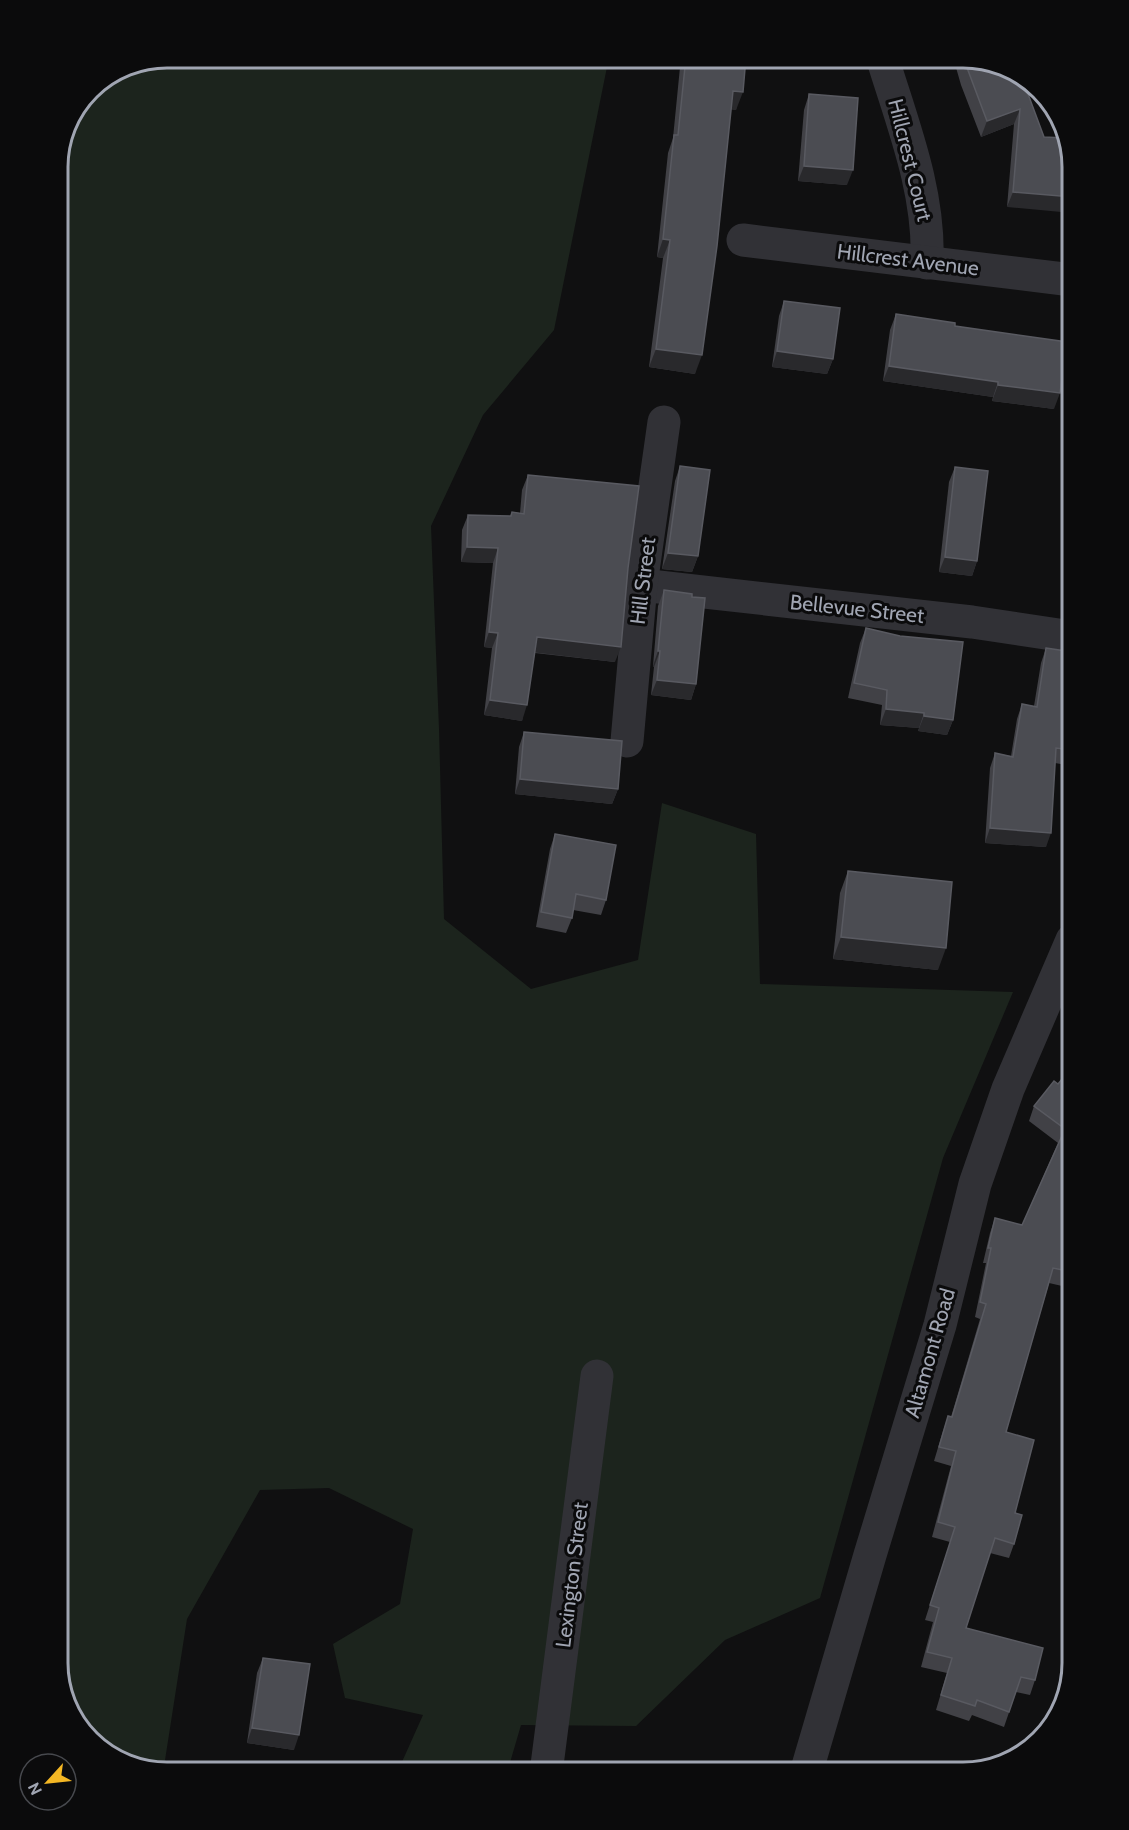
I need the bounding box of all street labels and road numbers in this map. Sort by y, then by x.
street label: Hillcrest Court [883,96,938,224]
street label: Hillcrest Avenue [836,238,981,281]
street label: Hill Street [625,536,660,626]
street label: Bellevue Street [789,589,925,628]
street label: Altamont Road [899,1285,960,1421]
street label: Lexington Street [550,1501,593,1649]

